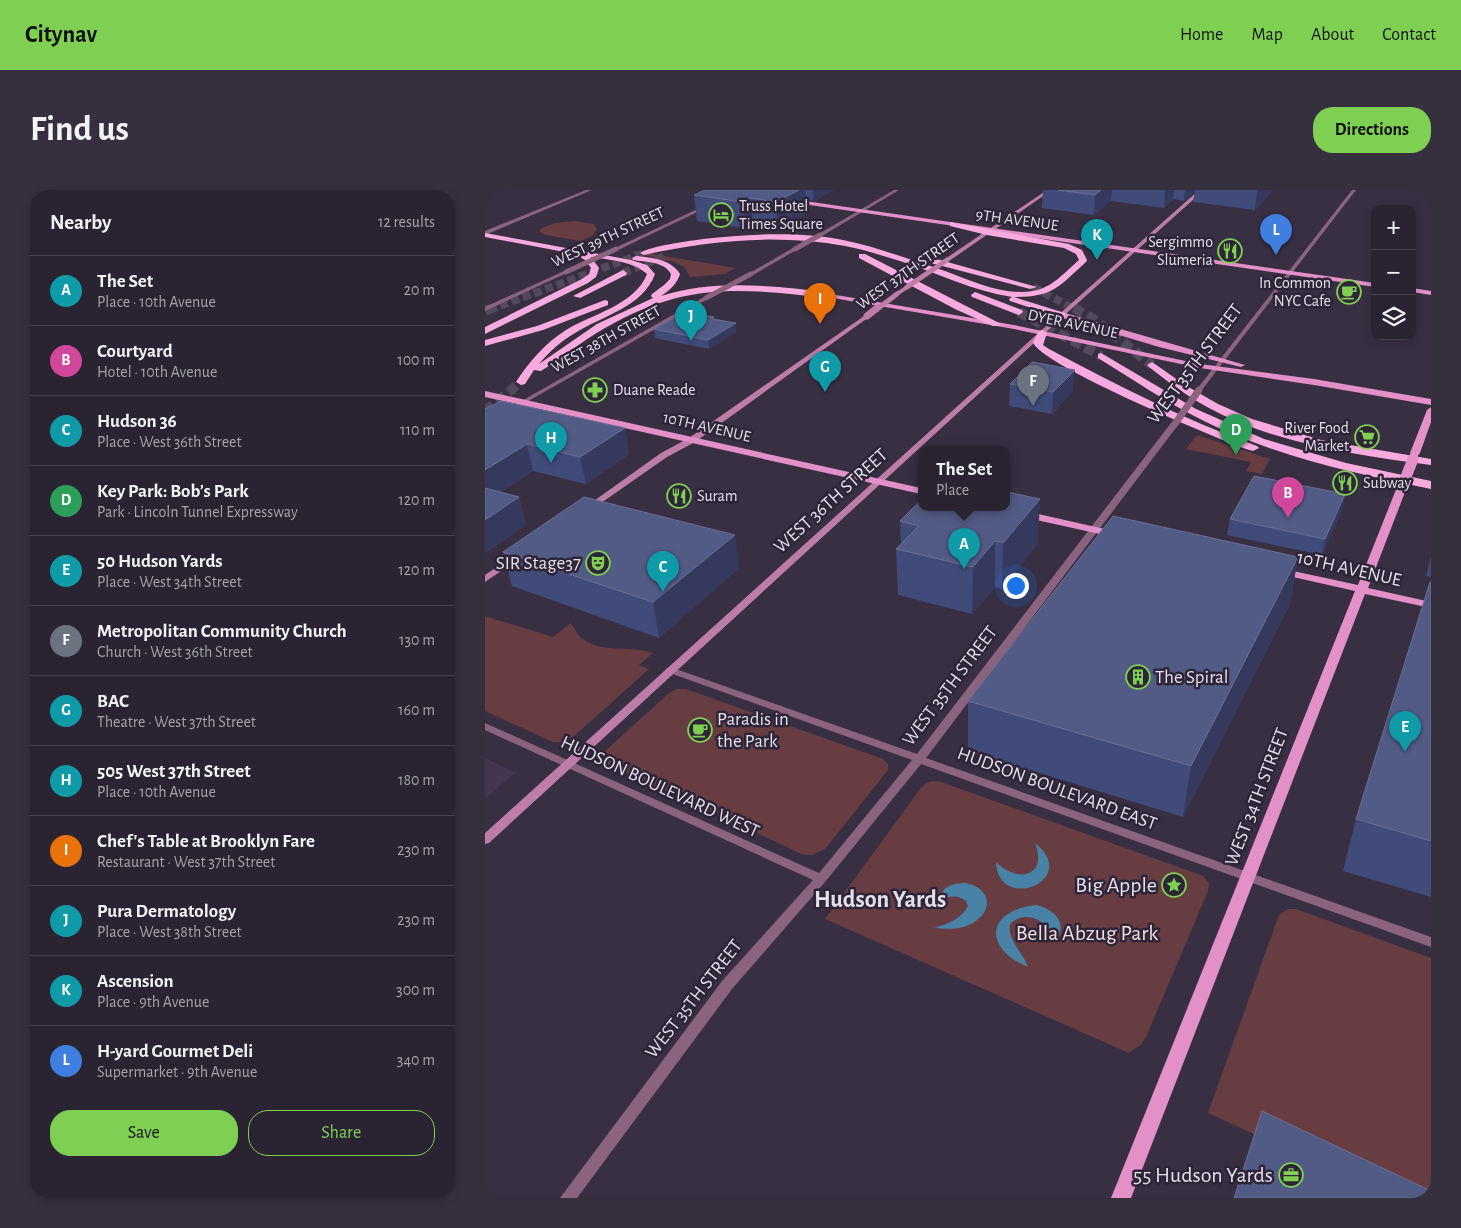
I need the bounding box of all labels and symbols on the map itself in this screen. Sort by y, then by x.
place label: Truss Hotel Times Square [739,198,823,232]
hotel icon: Truss Hotel Times Square [708,202,734,228]
street label: WEST 39TH STREET [549,204,667,270]
street label: 9TH AVENUE [975,206,1060,234]
pin: L [1260,214,1292,255]
pin: K [1081,219,1113,260]
street label: WEST 37TH STREET [854,229,963,312]
place label: Sergimmo Slumeria [1148,234,1213,268]
restaurant icon: Sergimmo Slumeria [1217,238,1243,264]
place label: In Common NYC Cafe [1259,275,1331,309]
cafe icon: In Common NYC Cafe [1336,279,1362,305]
pin: I [804,283,836,324]
pin: J [675,300,707,341]
street label: WEST 35TH STREET [1144,301,1246,427]
street label: WEST 38TH STREET [548,302,664,376]
street label: DYER AVENUE [1026,307,1120,341]
pin: G [809,351,841,392]
pin: F [1017,365,1049,406]
pharmacy icon: Duane Reade [582,377,608,403]
place label: Duane Reade [613,382,696,398]
street label: 10TH AVENUE [662,409,753,445]
pin: D [1220,414,1252,455]
place label: River Food Market [1284,420,1349,454]
pin: H [535,422,567,463]
supermarket icon: River Food Market [1354,424,1380,450]
street label: WEST 36TH STREET [771,445,891,557]
restaurant icon: Subway [1332,470,1358,496]
place label: Subway [1363,475,1411,492]
pin: B [1272,477,1304,518]
restaurant icon: Suram [666,483,692,509]
place label: Suram [697,488,738,504]
pin: A [948,528,980,569]
street label: 10TH AVENUE [1295,548,1403,590]
theatre icon: SIR Stage37 [585,550,611,576]
pin: C [647,551,679,592]
place label: SIR Stage37 [496,554,581,573]
your location [1003,573,1029,599]
street label: WEST 35TH STREET [899,623,1001,749]
building icon: The Spiral [1125,664,1151,690]
place label: The Spiral [1155,668,1229,687]
place label: Paradis in the Park [717,710,789,751]
pin: E [1389,711,1421,752]
cafe icon: Paradis in the Park [687,717,713,743]
street label: WEST 34TH STREET [1222,726,1292,868]
street label: HUDSON BOULEVARD WEST [558,733,762,841]
street label: HUDSON BOULEVARD EAST [955,744,1159,834]
place icon: Big Apple [1161,872,1187,898]
place label: Big Apple [1075,874,1157,896]
district label: Hudson Yards [814,888,946,912]
park label: Bella Abzug Park [1016,922,1158,944]
street label: WEST 35TH STREET [642,936,746,1062]
office icon: 55 Hudson Yards [1278,1162,1304,1188]
place label: 55 Hudson Yards [1133,1164,1273,1186]

